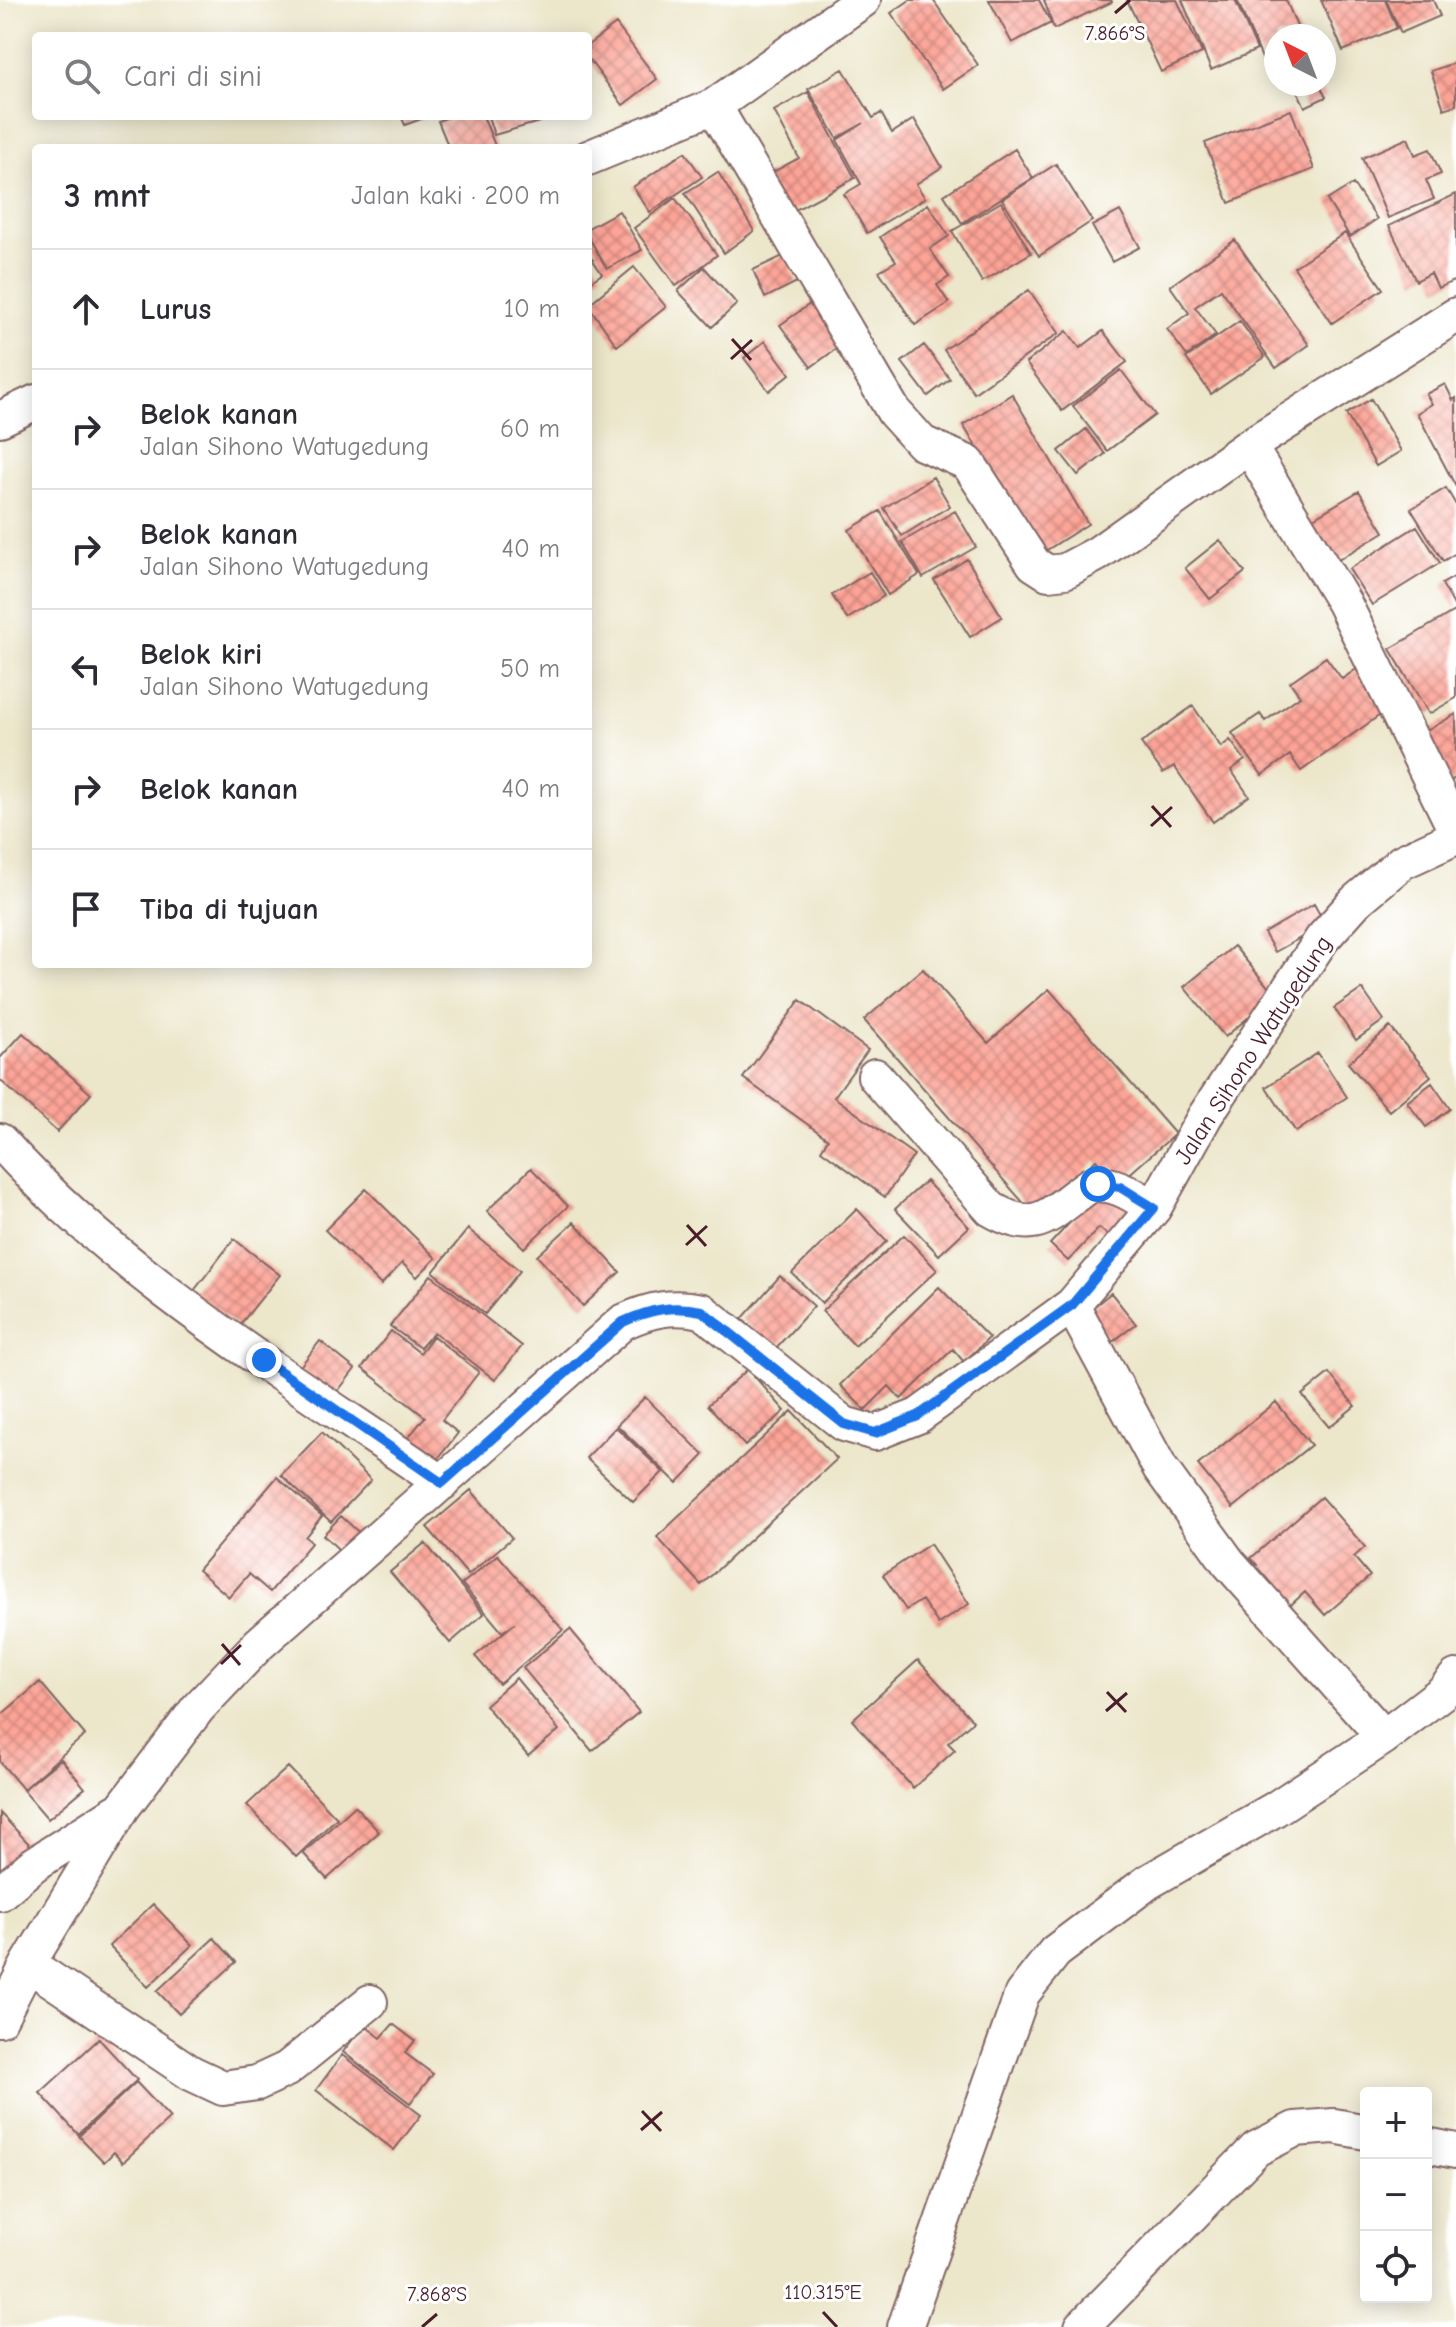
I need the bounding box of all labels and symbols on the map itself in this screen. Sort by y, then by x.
text: 7.866°S [1085,22,1145,45]
north arrow [1264,24,1336,96]
street label: Jalan Sihono Watugedung [1169,930,1337,1170]
route start [1080,1166,1116,1202]
route end [246,1342,282,1378]
text: 110.315°E [785,2281,861,2304]
text: 7.868°S [407,2283,467,2306]

